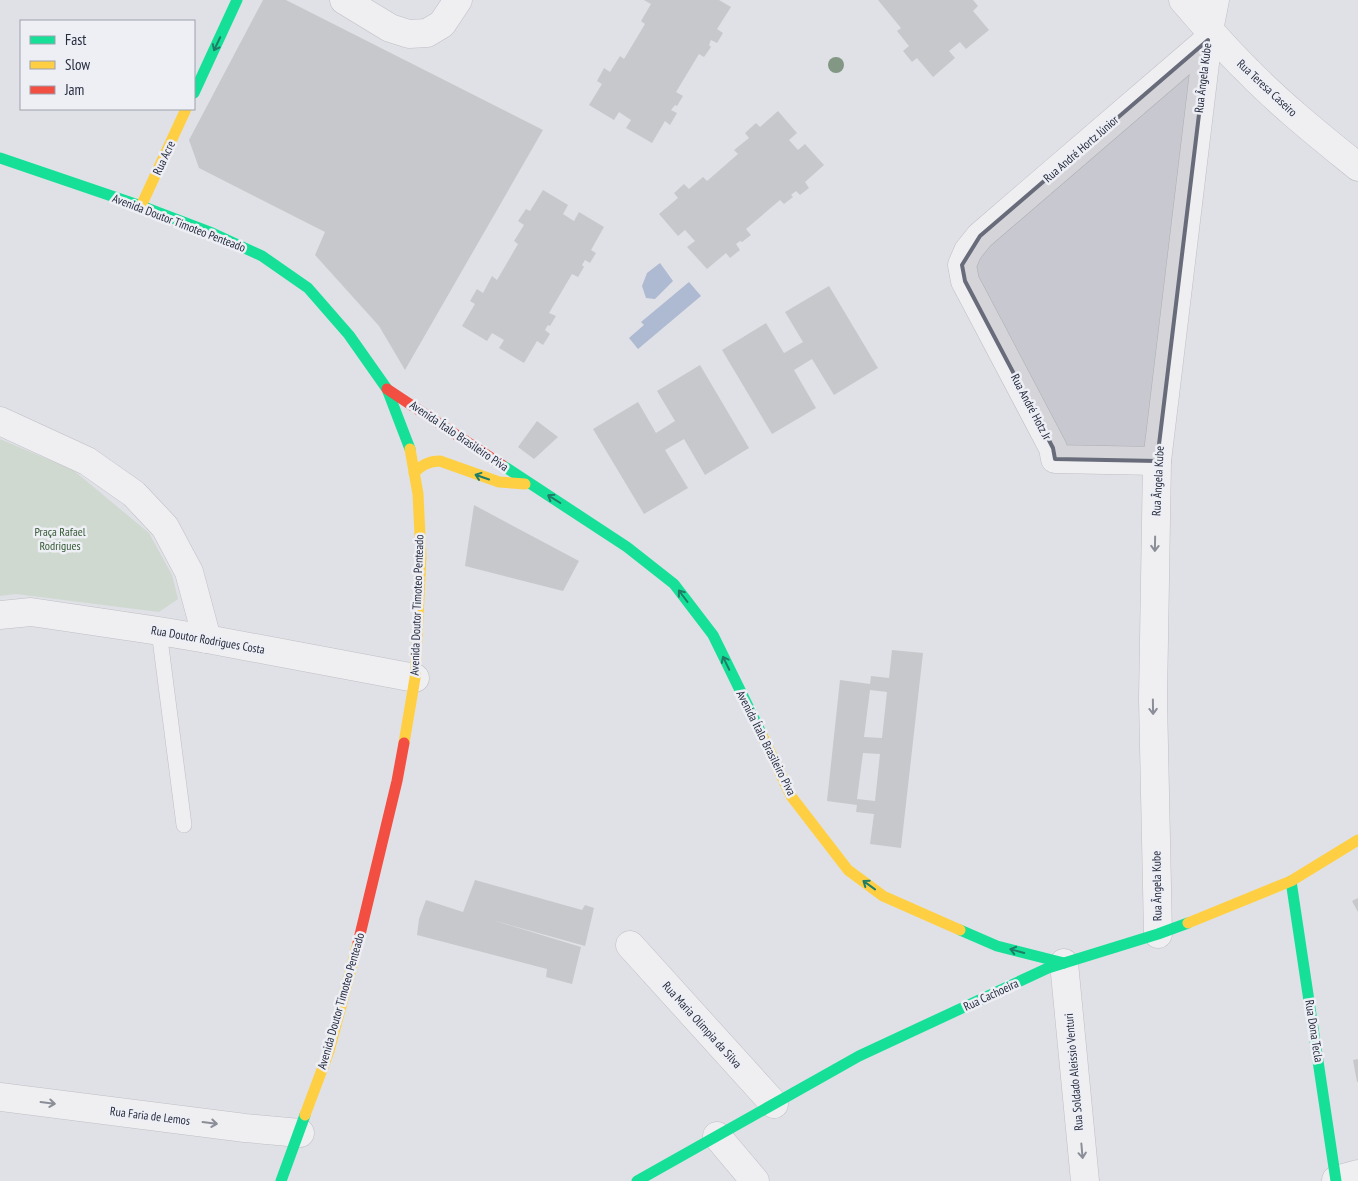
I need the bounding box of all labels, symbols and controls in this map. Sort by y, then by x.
legend [20,20,195,110]
text: Fast [65,30,86,49]
one-way arrow [211,36,221,51]
street label: Rua Ângela Kube [1191,42,1214,114]
text: Slow [65,55,90,74]
street label: Rua Teresa Caseiro [1234,56,1301,119]
text: Jam [64,80,84,99]
street label: Rua André Hortz Júnior [1040,112,1122,185]
street label: Rua Acre [149,138,178,177]
street label: Avenida Doutor Timoteo Penteado [111,190,248,255]
street label: Rua André Hotz Jr [1008,371,1055,443]
street label: Avenida Ítalo Brasileiro Piva [407,397,512,474]
street label: Rua Ângela Kube [1148,445,1167,516]
one-way arrow [475,471,491,481]
one-way arrow [547,493,561,504]
park label: Praça Rafael Rodrigues [35,524,86,553]
street label: Avenida Doutor Timoteo Penteado [407,534,426,676]
one-way arrow [1151,536,1160,552]
one-way arrow [678,589,688,603]
street label: Rua Doutor Rodrigues Costa [150,622,266,657]
one-way arrow [721,656,730,671]
street label: Avenida Ítalo Brasileiro Piva [733,688,800,798]
one-way arrow [1148,698,1158,715]
street label: Rua Ângela Kube [1148,851,1165,921]
one-way arrow [863,880,876,891]
street label: Avenida Doutor Timoteo Penteado [314,931,367,1071]
one-way arrow [1009,946,1025,955]
street label: Rua Cachoeira [961,975,1021,1014]
street label: Rua Maria Olimpia da Silva [659,978,745,1071]
street label: Rua Dona Tecla [1302,999,1327,1063]
street label: Rua Soldado Aleissio Venturi [1061,1013,1086,1131]
one-way arrow [40,1098,56,1108]
street label: Rua Faria de Lemos [109,1103,191,1128]
one-way arrow [201,1118,217,1128]
one-way arrow [1077,1143,1087,1159]

